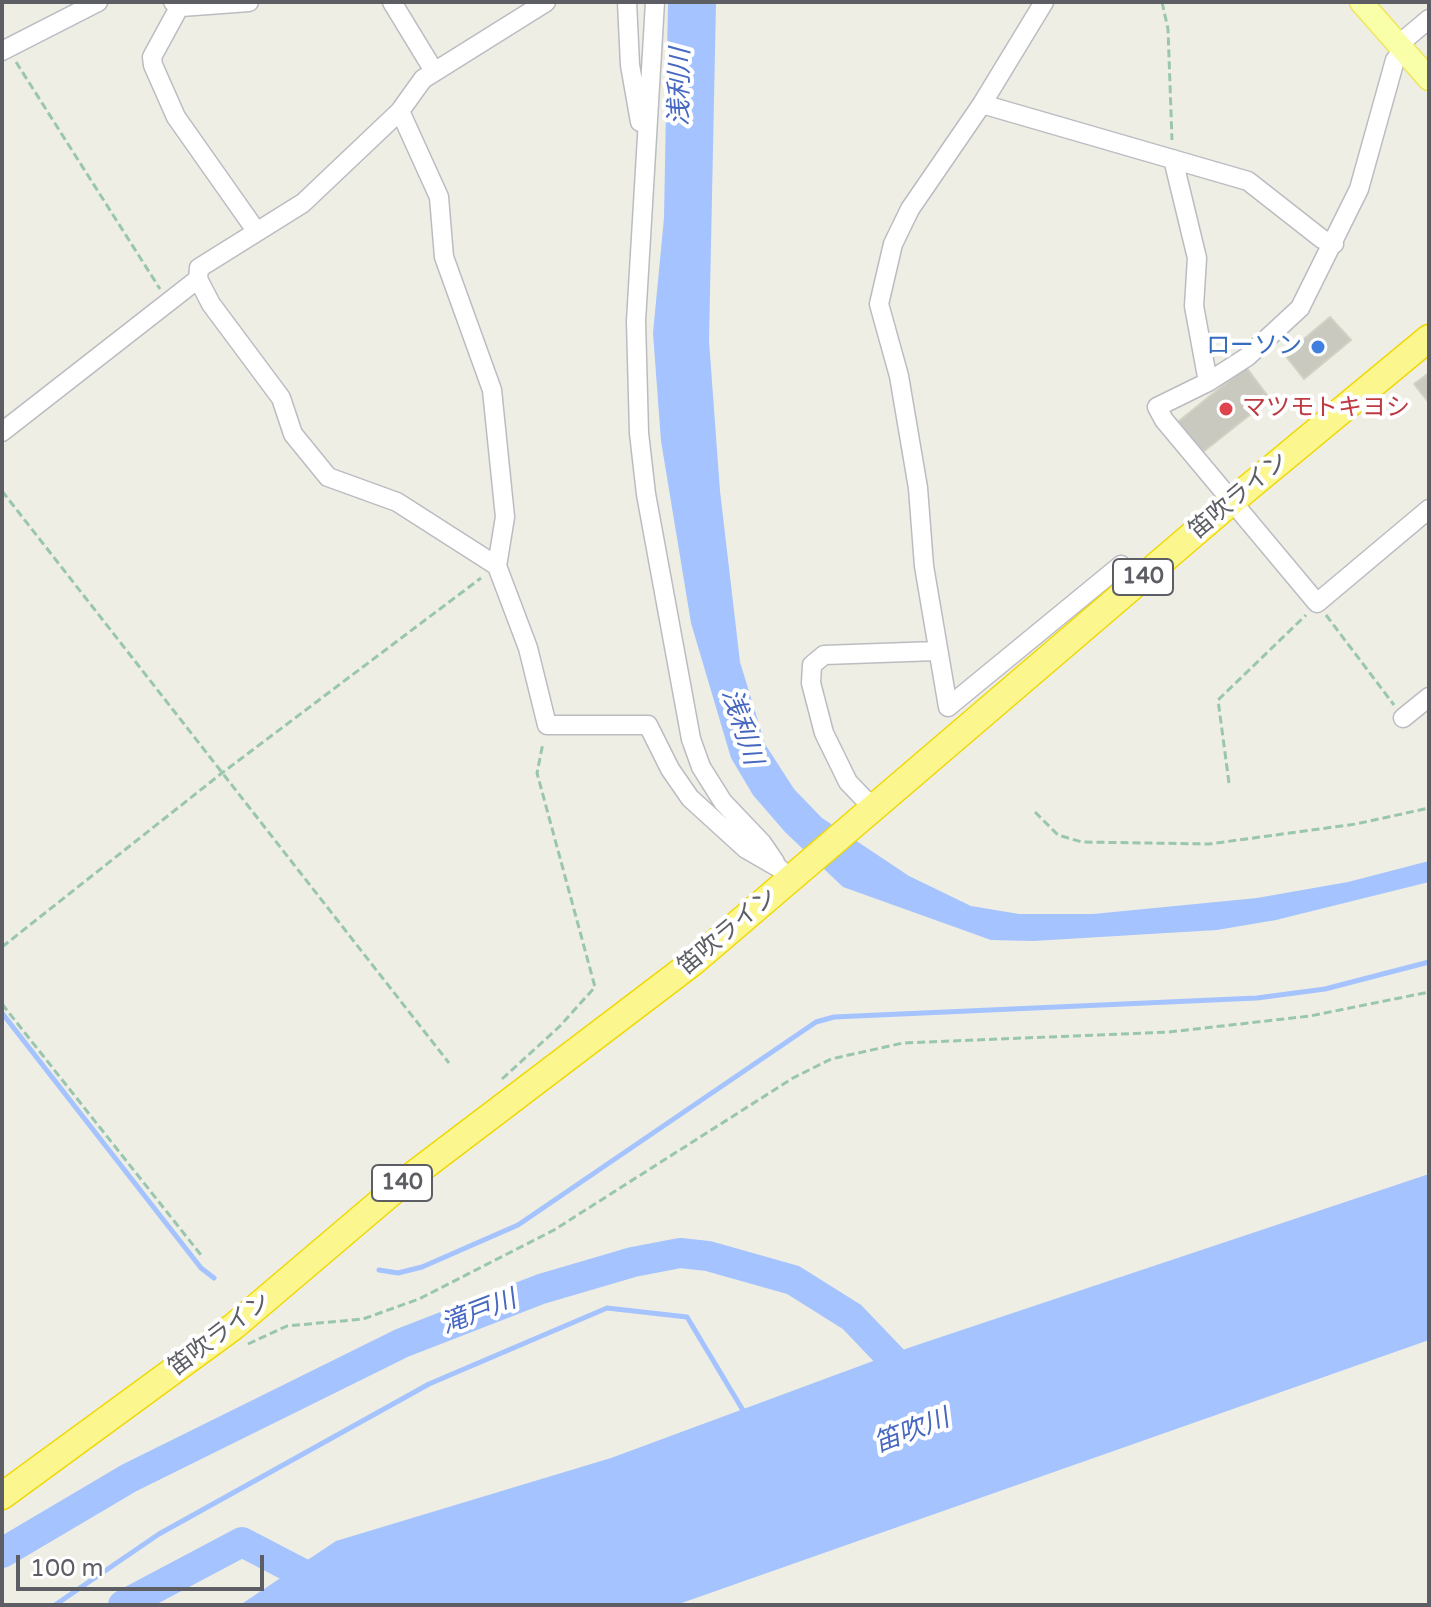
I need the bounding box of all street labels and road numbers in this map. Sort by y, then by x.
street label: 笛吹ライン [1184,446,1294,546]
road number: 140 [1113,559,1173,595]
street label: 笛吹ライン [673,882,783,982]
road number: 140 [372,1165,432,1201]
street label: 笛吹ライン [163,1287,277,1383]

